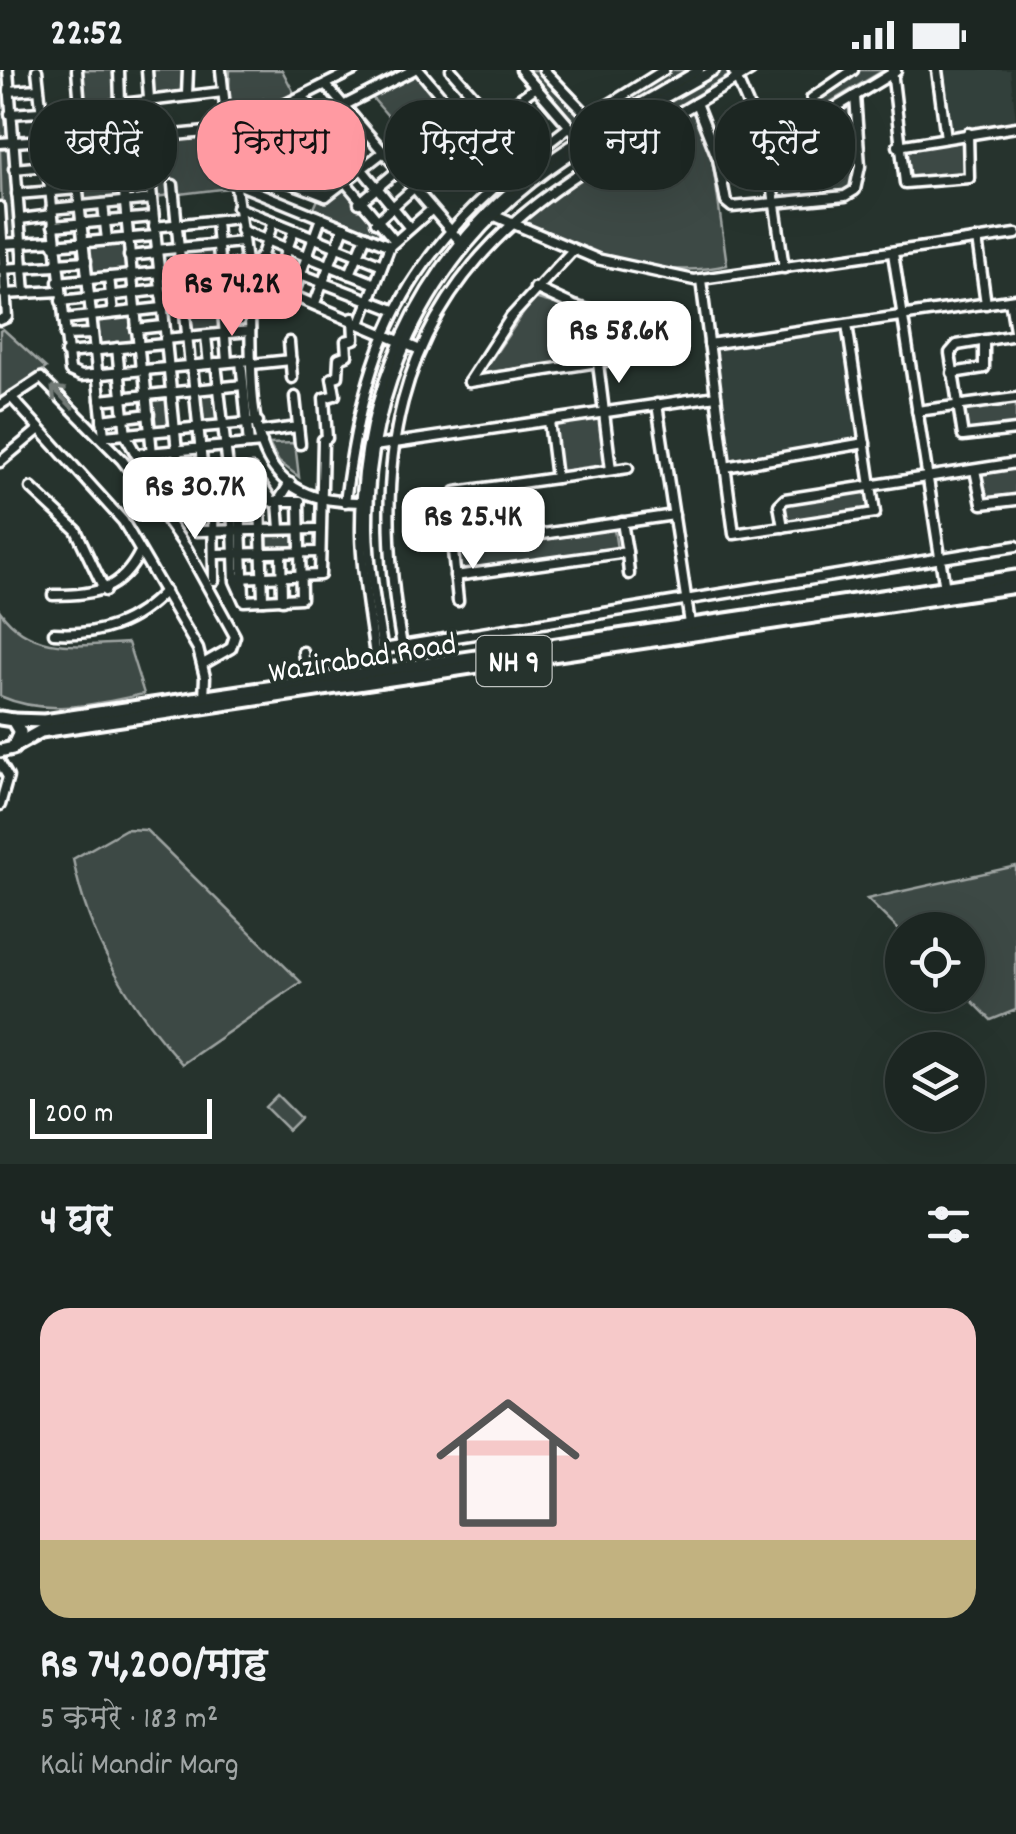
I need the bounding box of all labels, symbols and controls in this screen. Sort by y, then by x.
text: 22:52 [50,8,124,63]
chip: खरीदें [30,100,177,190]
chip: किराया [197,100,365,190]
chip: फ़िल्टर [385,100,550,190]
chip: नया [570,100,695,190]
chip: फ़्लैट [715,100,855,190]
pin: Rs 74.2K [129,254,335,339]
text: Rs 74.2K [184,263,280,309]
pin: Rs 58.6K [516,301,722,386]
text: Rs 58.6K [569,310,669,356]
one-way arrow [50,386,74,410]
pin: Rs 30.7K [92,457,298,542]
text: Rs 30.7K [145,466,245,512]
pin: Rs 25.4K [370,487,576,572]
text: Rs 25.4K [424,496,522,542]
street label: Wazirabad Road [266,623,460,698]
road number: NH 9 [476,636,552,686]
map controls [885,912,985,1132]
button: locate [885,912,985,1012]
button: layers [885,1032,985,1132]
scale bar [30,1094,212,1138]
text: 200 m [45,1096,113,1136]
text: 4 घर [40,1194,112,1254]
icon: filters [921,1197,976,1252]
icon: home [418,1373,598,1553]
text: Rs 74,200/माह [40,1638,267,1698]
text: 5 कमरे · 183 m² [40,1698,218,1744]
text: Kali Mandir Marg [40,1744,239,1790]

